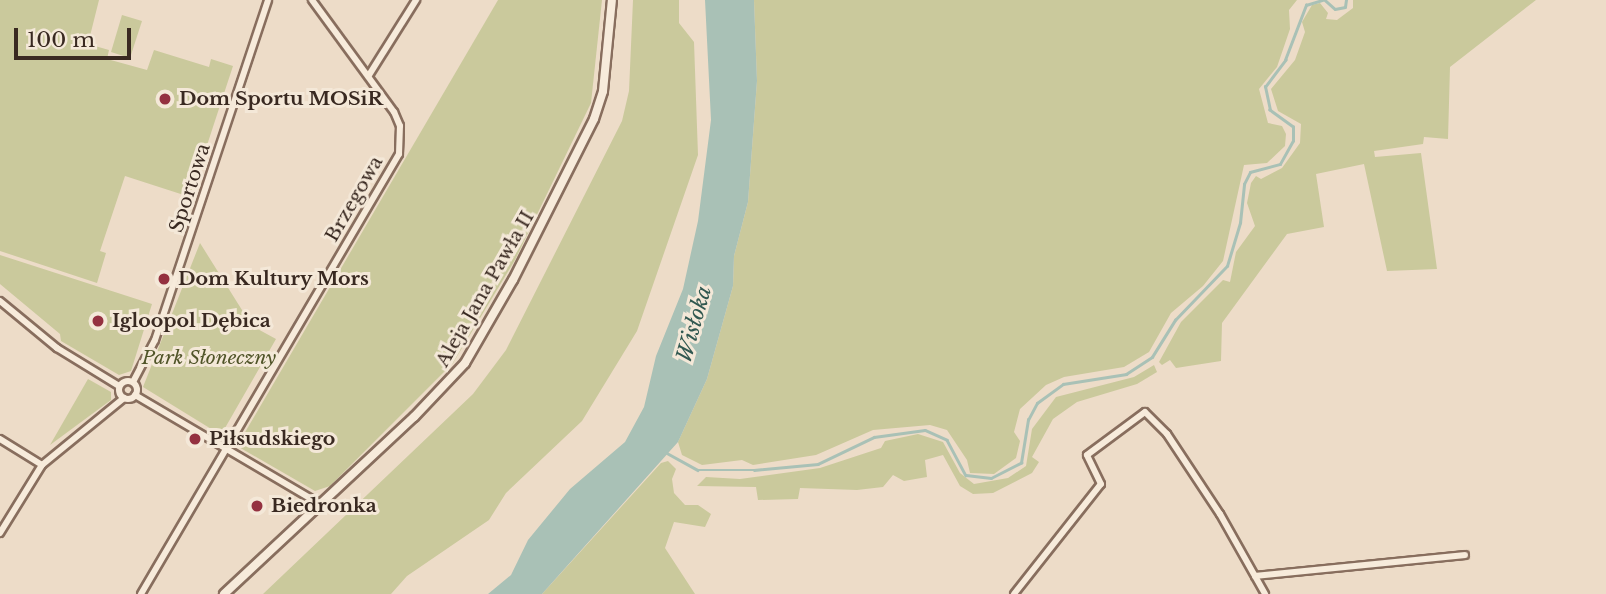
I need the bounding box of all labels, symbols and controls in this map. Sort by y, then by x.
scale bar [18,14,135,58]
text: 100 m [27,27,95,53]
place label: Dom Sportu MOSiR [179,88,383,110]
marker: Dom Sportu MOSiR [157,91,173,107]
street label: Sportowa [165,141,215,235]
street label: Brzegowa [320,152,388,246]
street label: Aleja Jana Pawła II [431,207,539,371]
place label: Dom Kultury Mors [178,268,369,290]
marker: Dom Kultury Mors [156,271,172,287]
water label: Wisłoka [671,283,717,365]
place label: Igloopol Dębica [112,310,271,332]
marker: Igloopol Dębica [90,313,106,329]
park label: Park Słoneczny [142,347,276,369]
place label: Piłsudskiego [209,428,335,450]
marker: Piłsudskiego [187,431,203,447]
place label: Biedronka [271,495,377,517]
marker: Biedronka [249,498,265,514]

